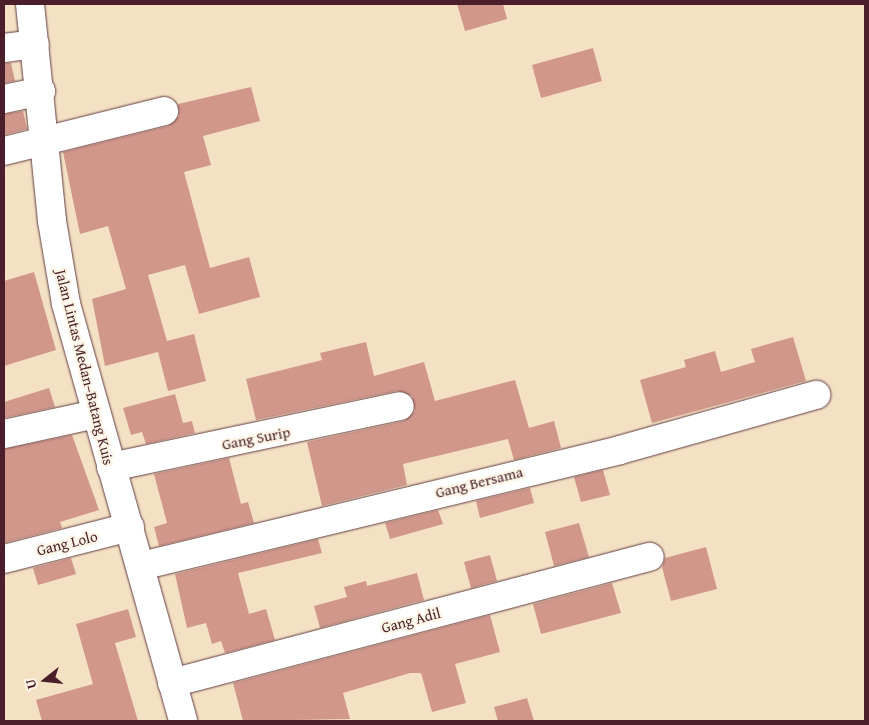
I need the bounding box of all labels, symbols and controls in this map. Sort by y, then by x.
street label: Jalan Lintas Medan–Batang Kuis [52,267,118,467]
street label: Gang Surip [220,423,292,453]
street label: Gang Bersama [434,462,524,502]
street label: Gang Lolo [35,527,99,559]
street label: Gang Adil [379,603,443,637]
north arrow [20,655,70,705]
text: U [20,677,41,691]

